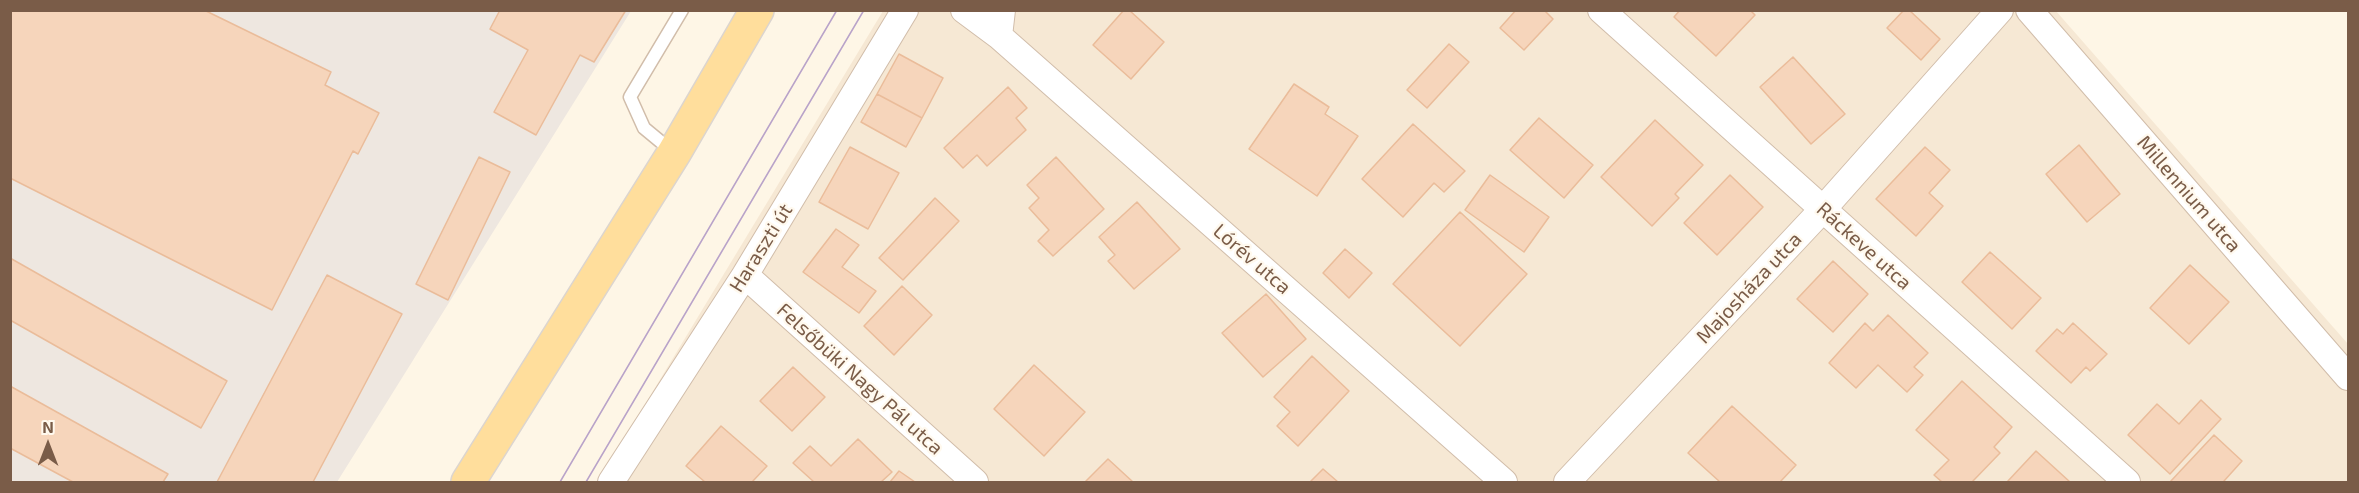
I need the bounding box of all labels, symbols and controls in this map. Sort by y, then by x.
street label: Millennium utca [2132,131,2246,257]
street label: Ráckeve utca [1812,197,1916,295]
street label: Haraszti út [724,199,798,297]
street label: Lórév utca [1208,219,1296,299]
street label: Majosháza utca [1691,228,1807,348]
street label: Felsőbüki Nagy Pál utca [772,298,948,460]
north arrow [18,415,78,475]
text: N [42,417,54,436]

